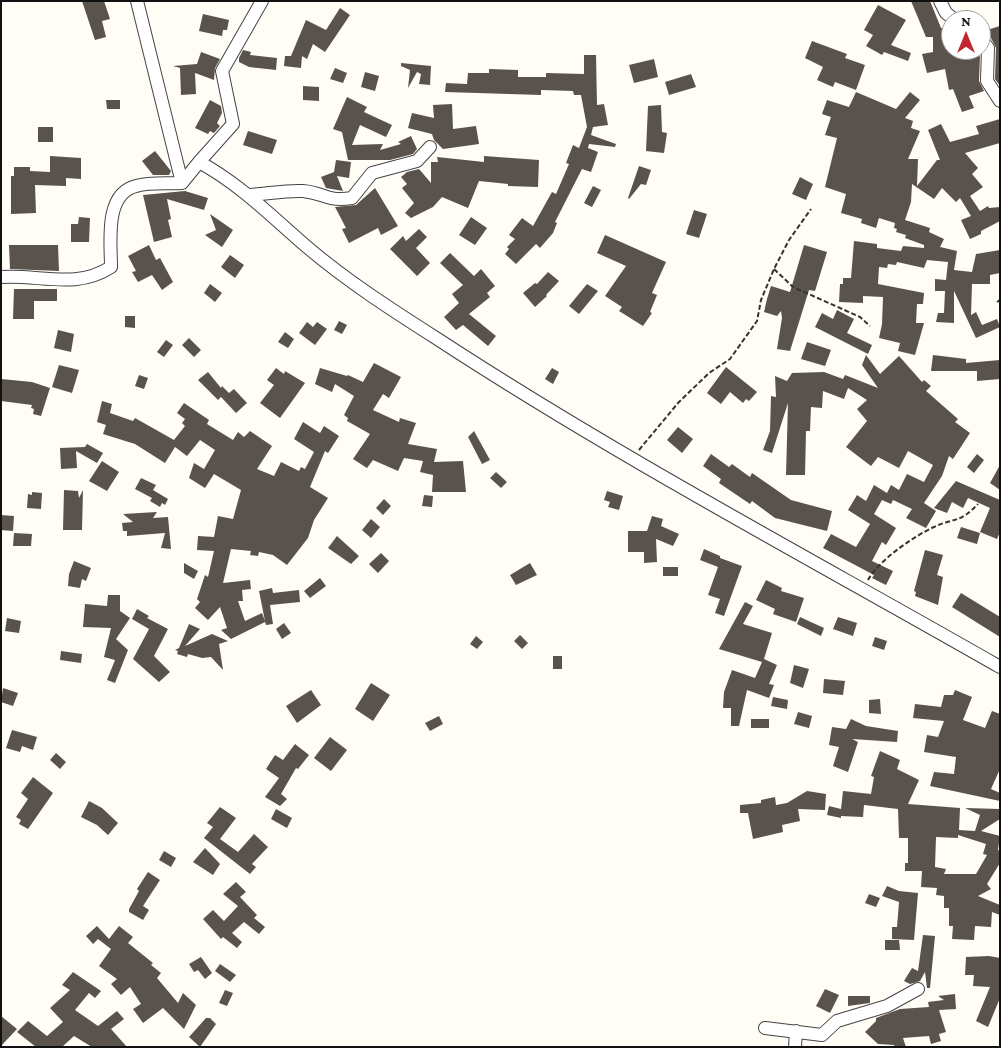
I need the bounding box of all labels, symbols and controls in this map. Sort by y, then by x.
north arrow [941,10,991,60]
text: N [961,13,971,29]

